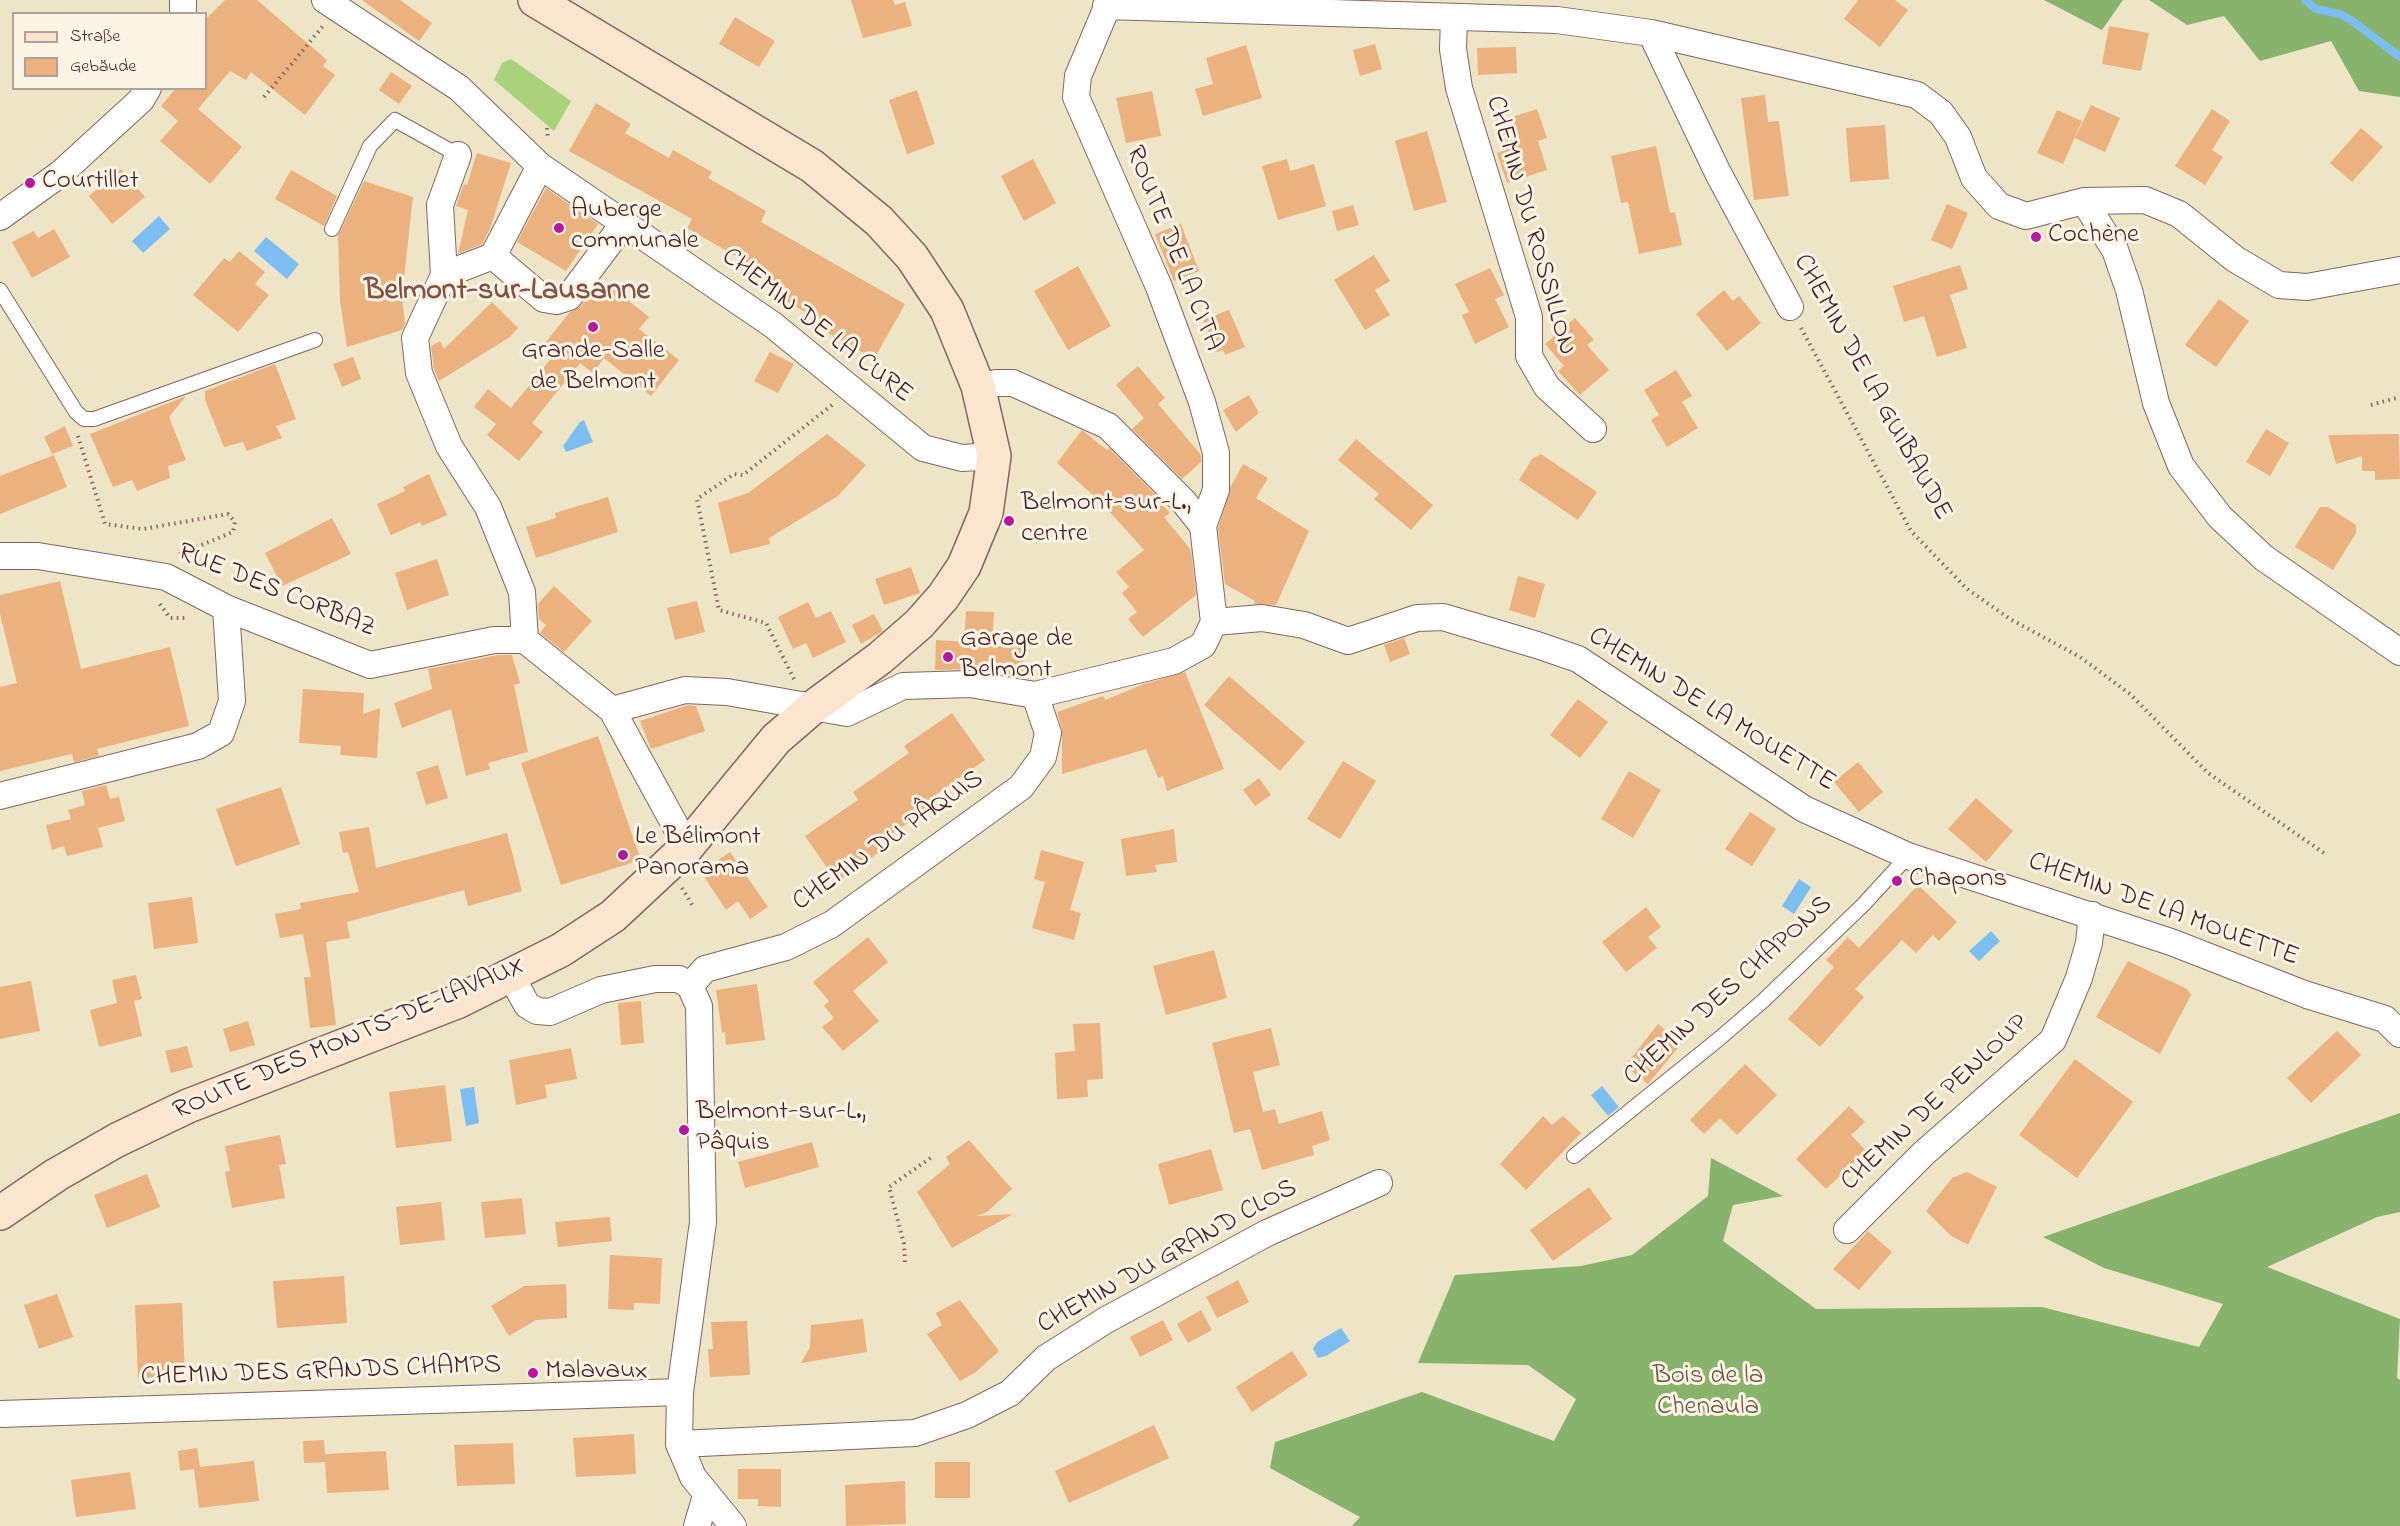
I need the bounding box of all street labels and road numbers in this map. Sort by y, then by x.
street label: CHEMIN DU ROSSILLON [1476,93,1582,359]
street label: ROUTE DE LA CITA [1116,142,1228,356]
street label: CHEMIN DE LA CURE [714,242,918,412]
street label: CHEMIN DE LA GUIBAUDE [1784,249,1958,527]
street label: RUE DES CORBAZ [172,538,380,646]
street label: CHEMIN DE LA MOUETTE [1581,622,1841,800]
street label: CHEMIN DU PÂQUIS [787,764,991,920]
street label: CHEMIN DE LA MOUETTE [2023,847,2303,975]
street label: CHEMIN DES CHAPONS [1618,890,1840,1094]
street label: ROUTE DES MONTS-DE-LAVAUX [169,951,531,1129]
street label: CHEMIN DE PENLOUP [1835,1009,2037,1199]
street label: CHEMIN DU GRAND CLOS [1033,1173,1303,1343]
street label: CHEMIN DES GRANDS CHAMPS [140,1351,502,1395]

